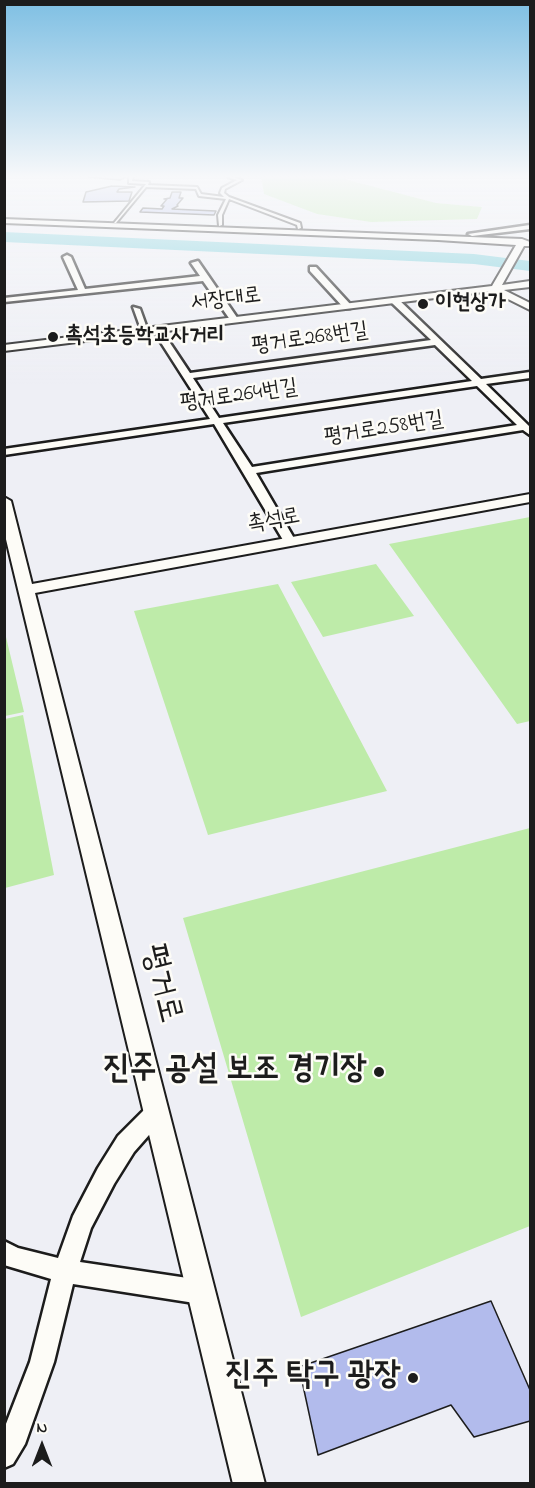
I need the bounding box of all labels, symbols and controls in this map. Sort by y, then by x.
street label: 서장대로 [189,284,263,318]
place label: 이현상가 [435,291,506,317]
marker: 이현상가 [416,297,430,311]
street label: 평거로268번길 [250,319,370,361]
place label: 촉석초등학교사거리 [65,324,224,350]
marker: 촉석초등학교사거리 [46,330,60,344]
street label: 평거로264번길 [179,376,299,418]
street label: 평거로258번길 [323,408,445,452]
street label: 촉석로 [246,504,302,540]
street label: 평거로 [130,941,188,1027]
place label: 진주 공설 보조 경기장 [103,1052,367,1092]
marker: 진주 공설 보조 경기장 [372,1065,386,1079]
place label: 진주 탁구 광장 [225,1358,401,1398]
marker: 진주 탁구 광장 [406,1371,420,1385]
north arrow [12,1416,72,1476]
text: N [37,1416,47,1440]

